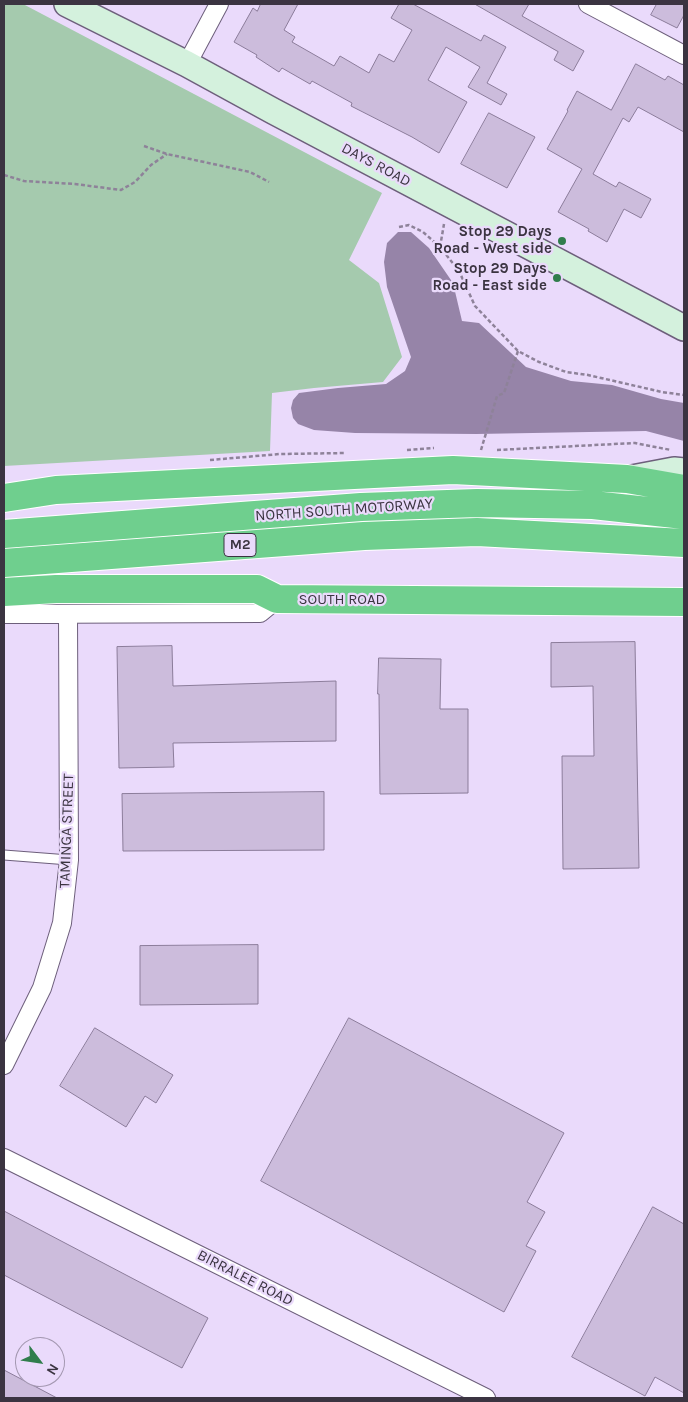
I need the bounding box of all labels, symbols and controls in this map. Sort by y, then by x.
street label: DAYS ROAD [338,139,414,191]
place label: Stop 29 Days Road - West side [434,223,552,258]
marker: Stop 29 Days Road - West side [556,235,568,247]
place label: Stop 29 Days Road - East side [432,260,547,295]
marker: Stop 29 Days Road - East side [551,272,563,284]
street label: NORTH SOUTH MOTORWAY [255,495,433,525]
road number: M2 [224,534,256,556]
street label: SOUTH ROAD [298,591,386,609]
street label: TAMINGA STREET [56,773,78,889]
street label: BIRRALEE ROAD [194,1246,296,1310]
north arrow [15,1337,65,1387]
text: N [43,1361,62,1378]

